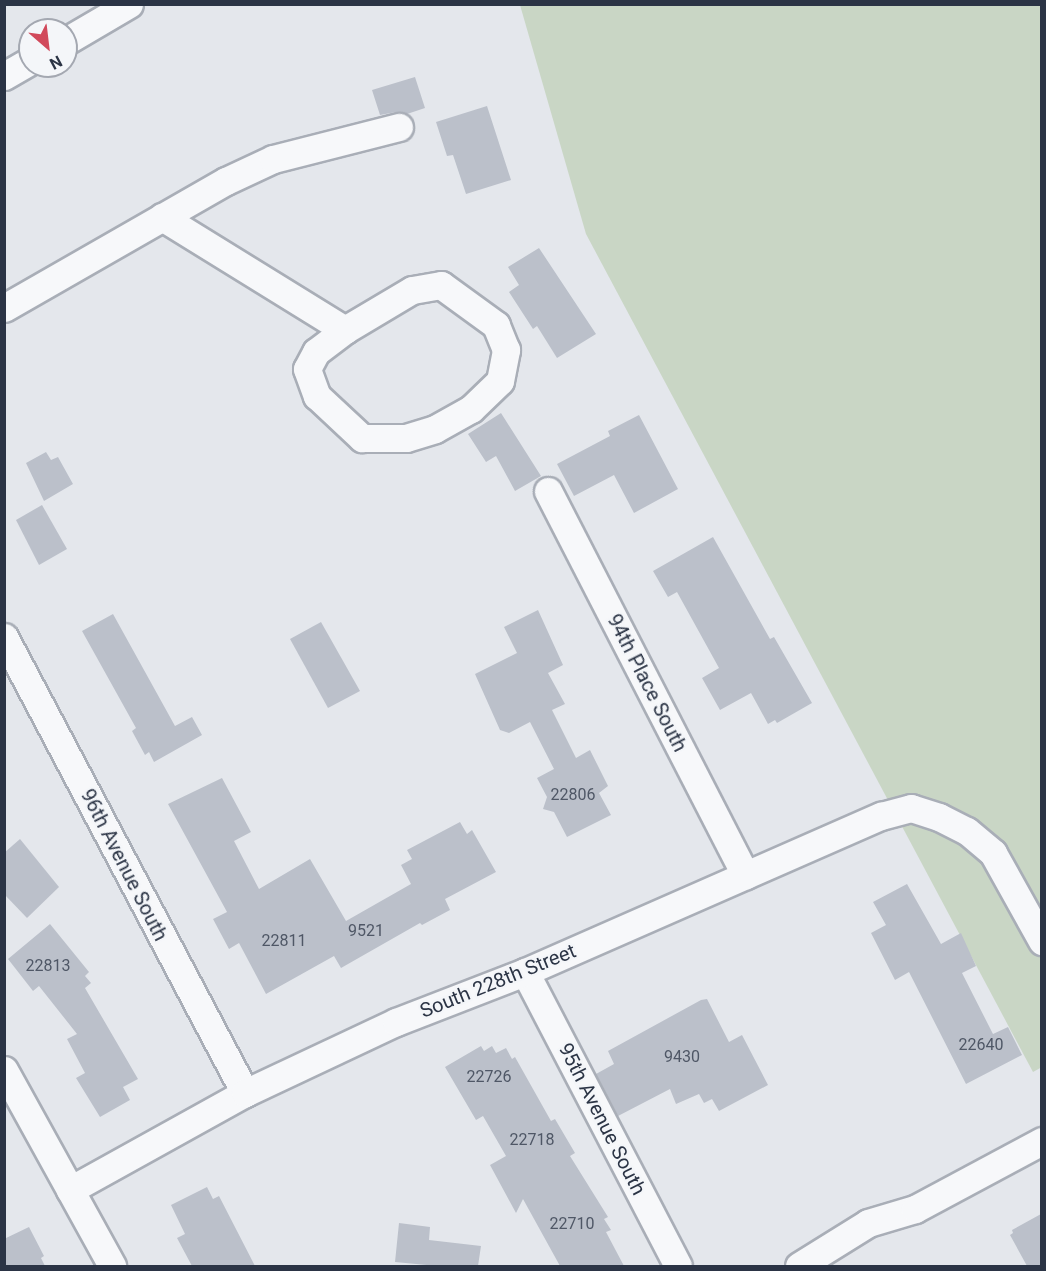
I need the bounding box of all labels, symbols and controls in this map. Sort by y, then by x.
north arrow [18,18,78,78]
text: N [46,52,65,74]
street label: 94th Place South [602,610,692,756]
street label: 96th Avenue South [75,785,173,945]
house number: 22806 [551,785,595,805]
house number: 9521 [348,921,384,941]
house number: 22811 [262,931,306,951]
street label: South 228th Street [417,939,579,1023]
house number: 22813 [26,956,70,976]
house number: 22640 [959,1035,1003,1055]
street label: 95th Avenue South [553,1039,651,1199]
house number: 9430 [664,1047,700,1067]
house number: 22726 [467,1067,511,1087]
house number: 22718 [510,1130,554,1150]
house number: 22710 [550,1214,594,1234]

